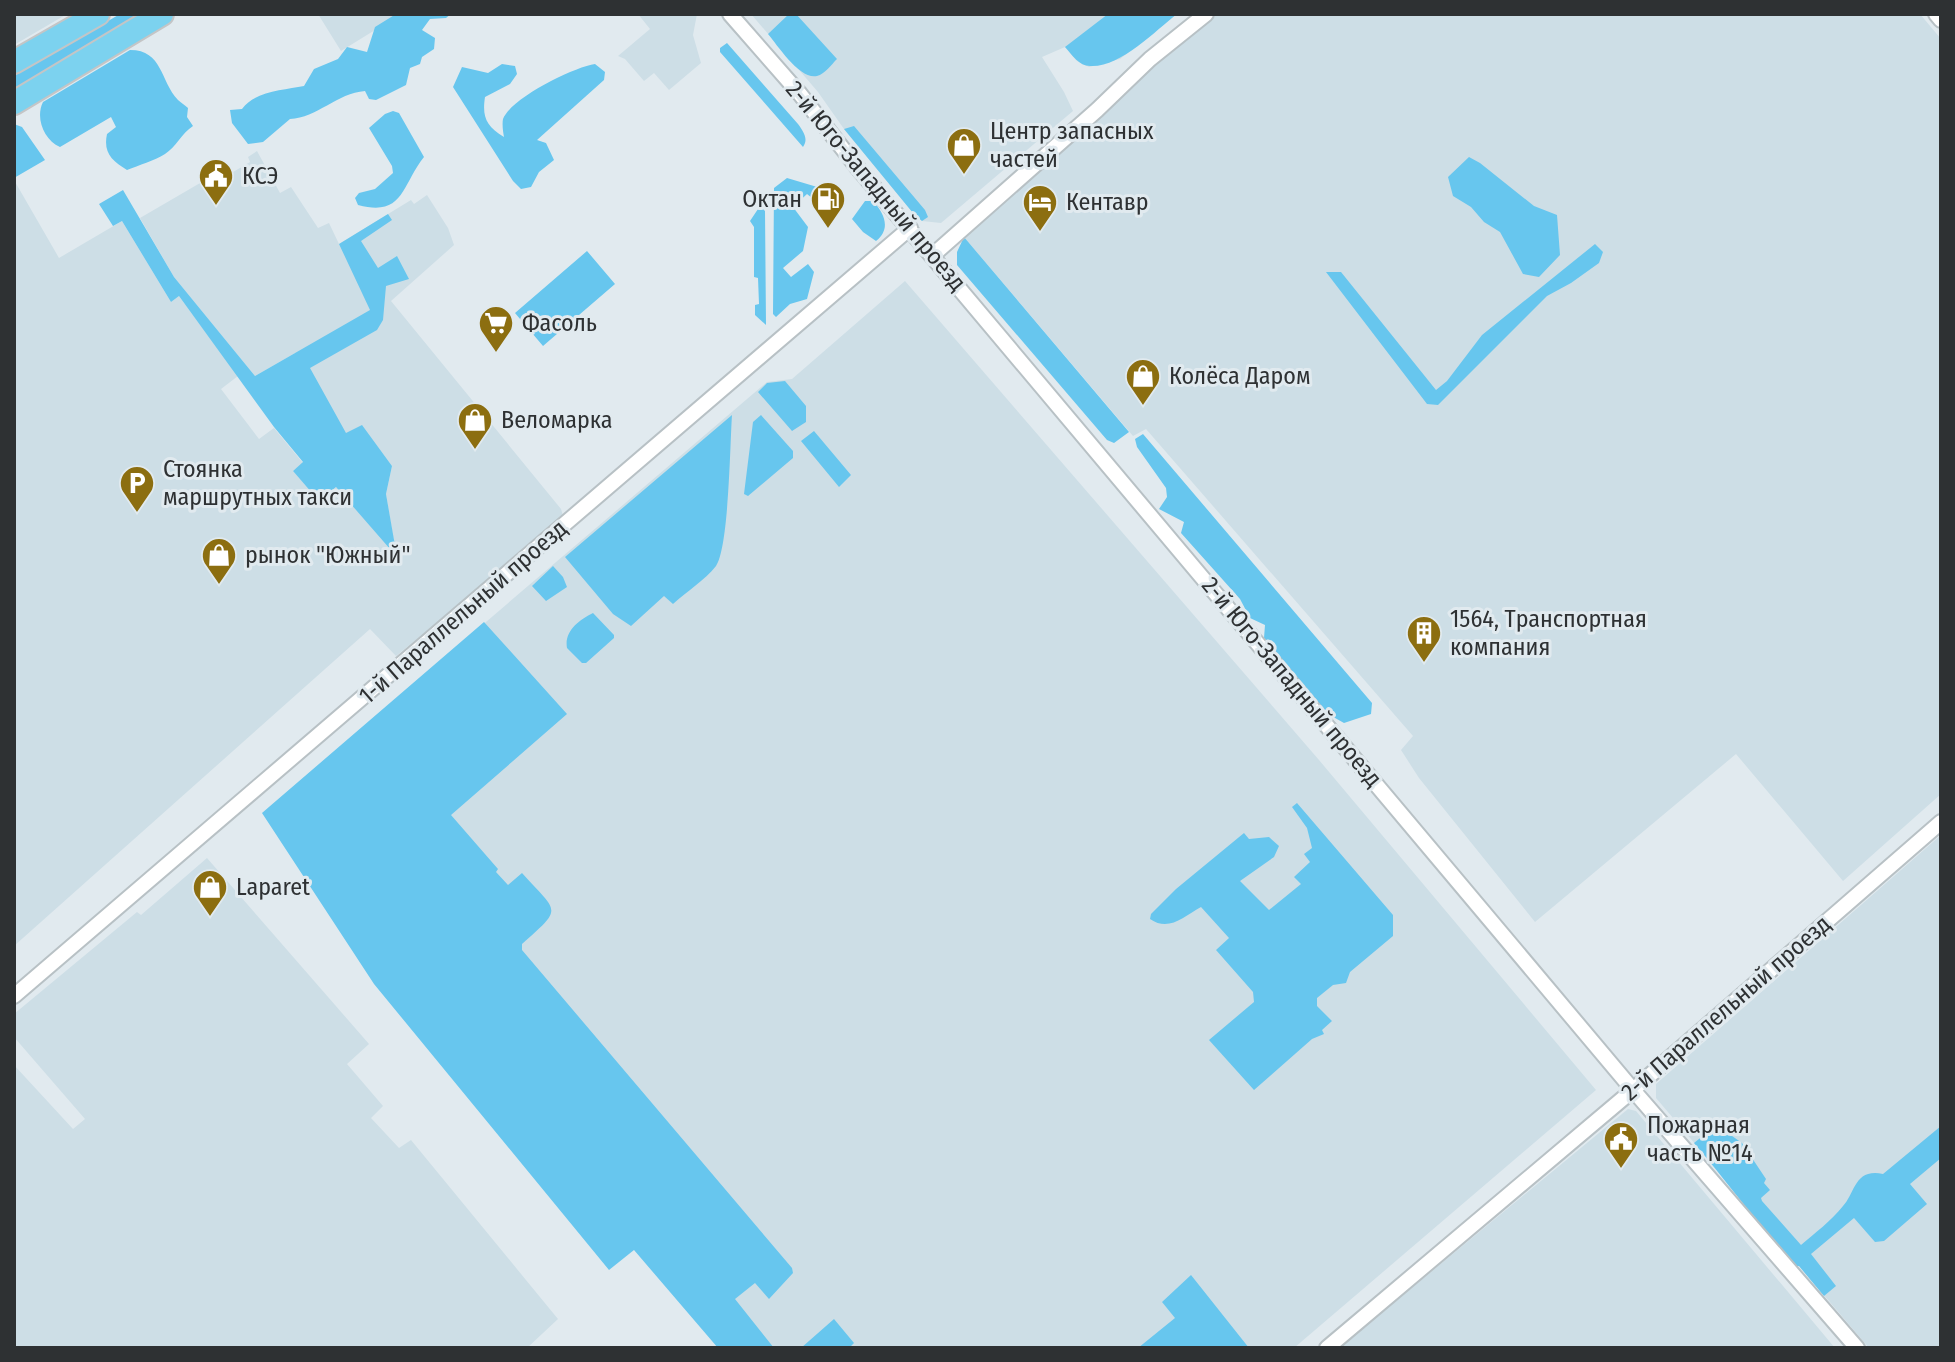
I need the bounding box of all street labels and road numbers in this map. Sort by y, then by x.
street label: 2-й Юго-Западный проезд [780,76,972,296]
street label: 1-й Параллельный проезд [353,514,573,710]
street label: 2-й Юго-Западный проезд [1196,572,1388,792]
street label: 2-й Параллельный проезд [1616,910,1836,1106]

